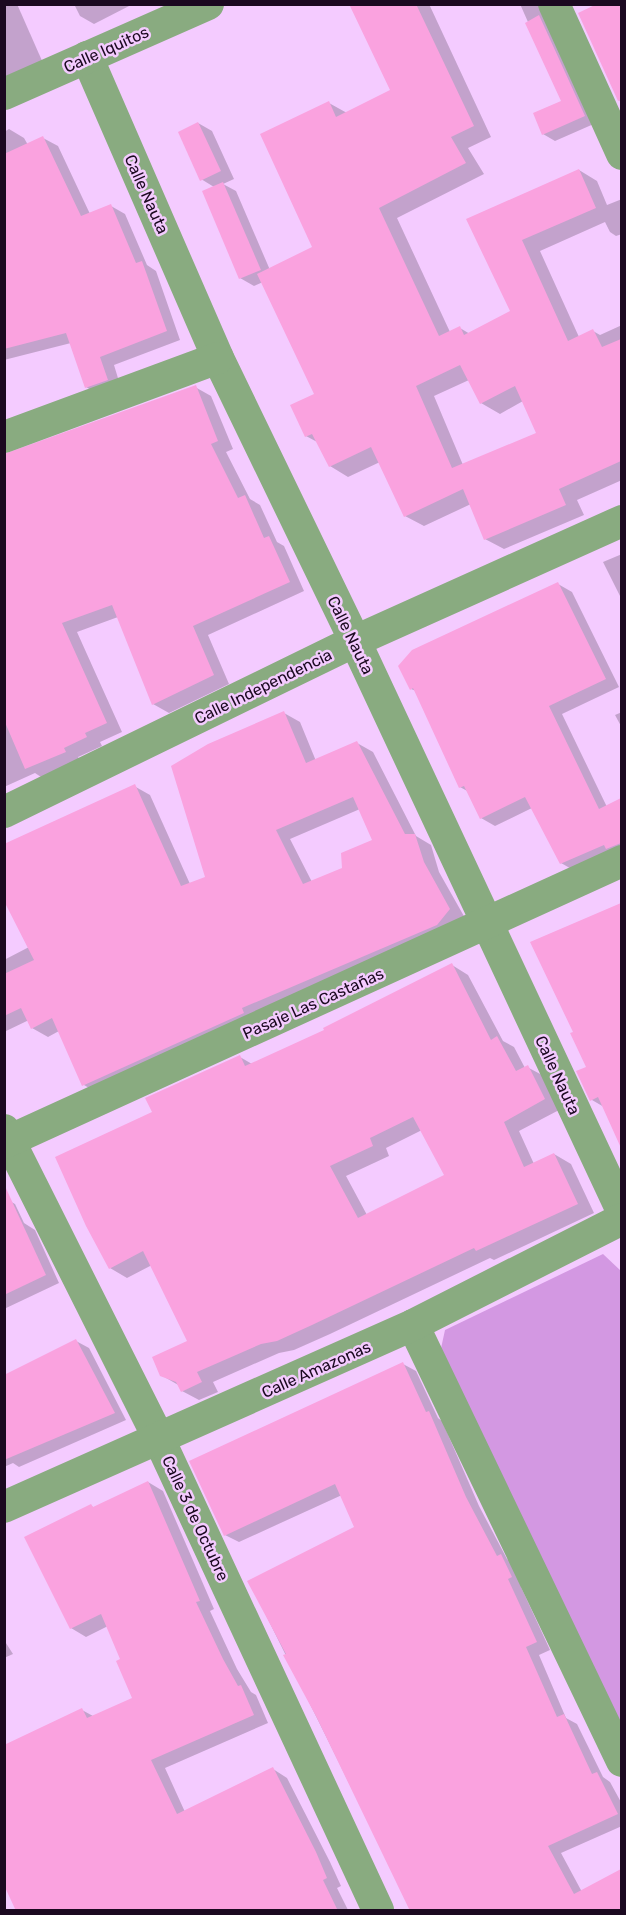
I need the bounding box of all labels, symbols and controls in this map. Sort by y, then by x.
street label: Calle Iquitos [61,22,152,77]
street label: Calle Nauta [121,152,172,237]
street label: Calle Nauta [323,593,378,678]
street label: Calle Independencia [191,645,335,728]
street label: Pasaje Las Castañas [240,964,387,1043]
street label: Calle Nauta [531,1033,584,1118]
street label: Calle Amazonas [259,1337,374,1402]
street label: Calle 3 de Octubre [158,1453,233,1584]

